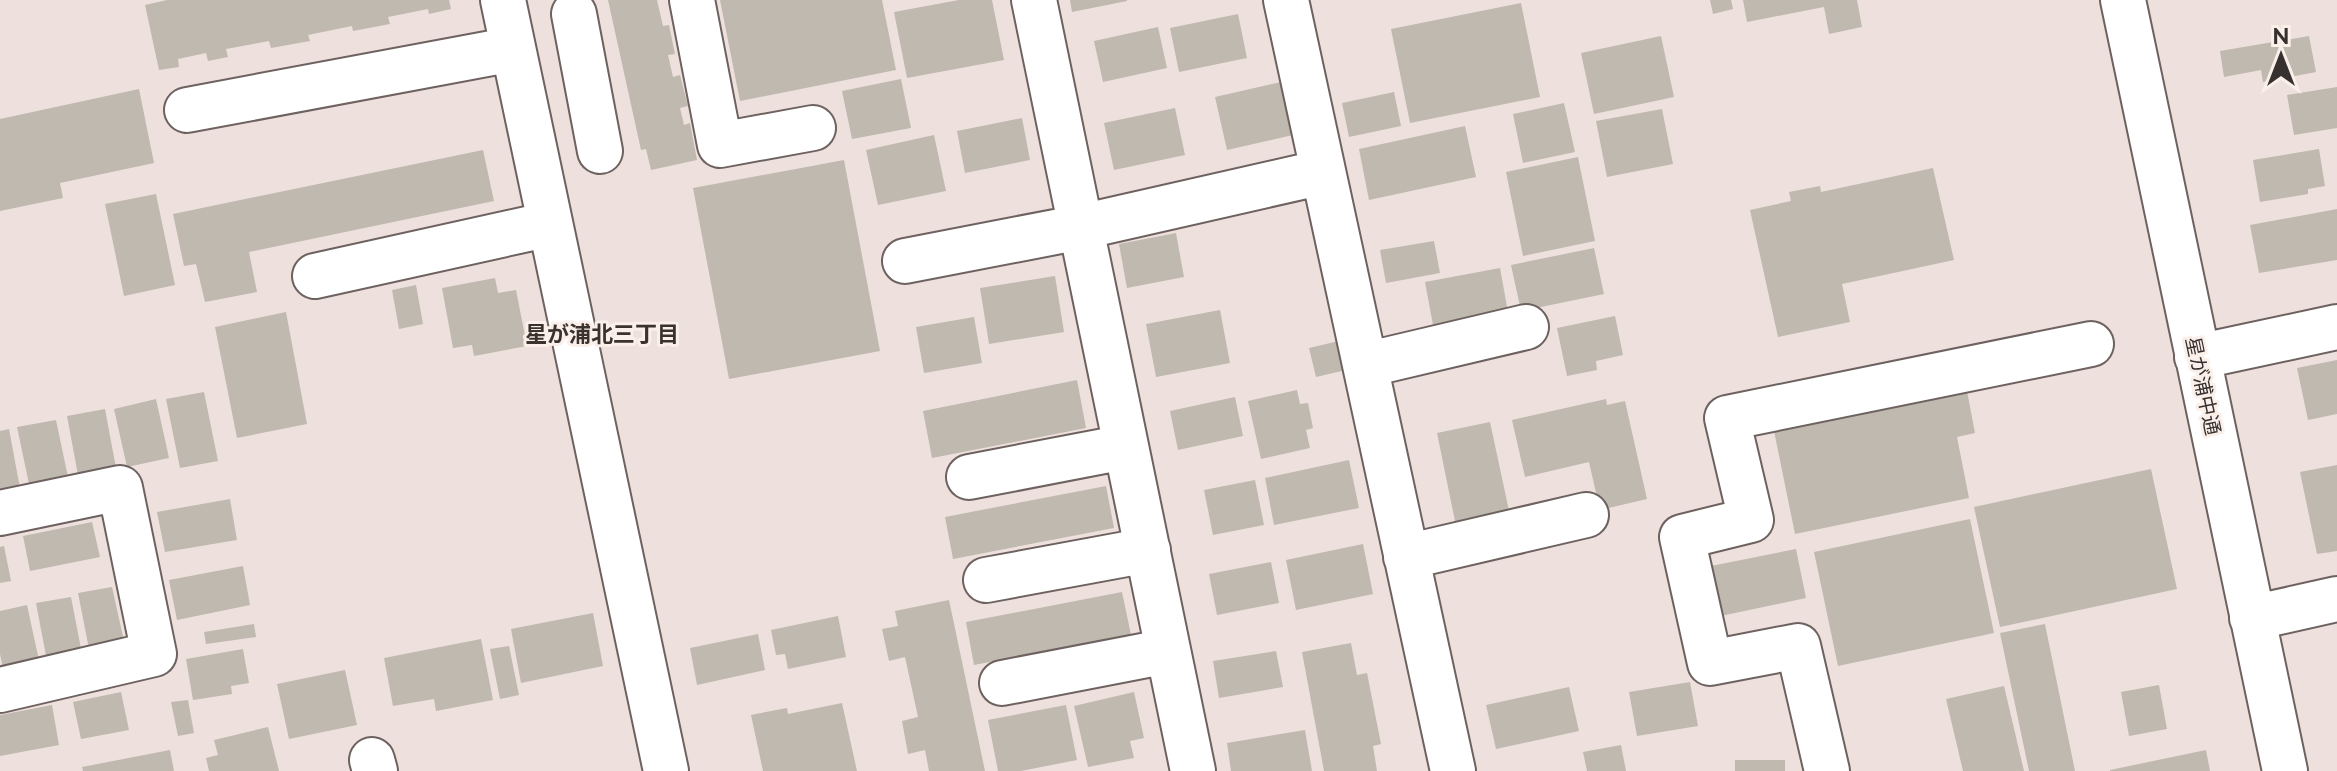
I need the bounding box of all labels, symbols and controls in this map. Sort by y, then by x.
north arrow [2241,16,2321,96]
text: N [2273,23,2289,49]
district label: 星が浦北三丁目 [525,321,679,347]
street label: 星が浦中通 [2181,335,2225,437]

